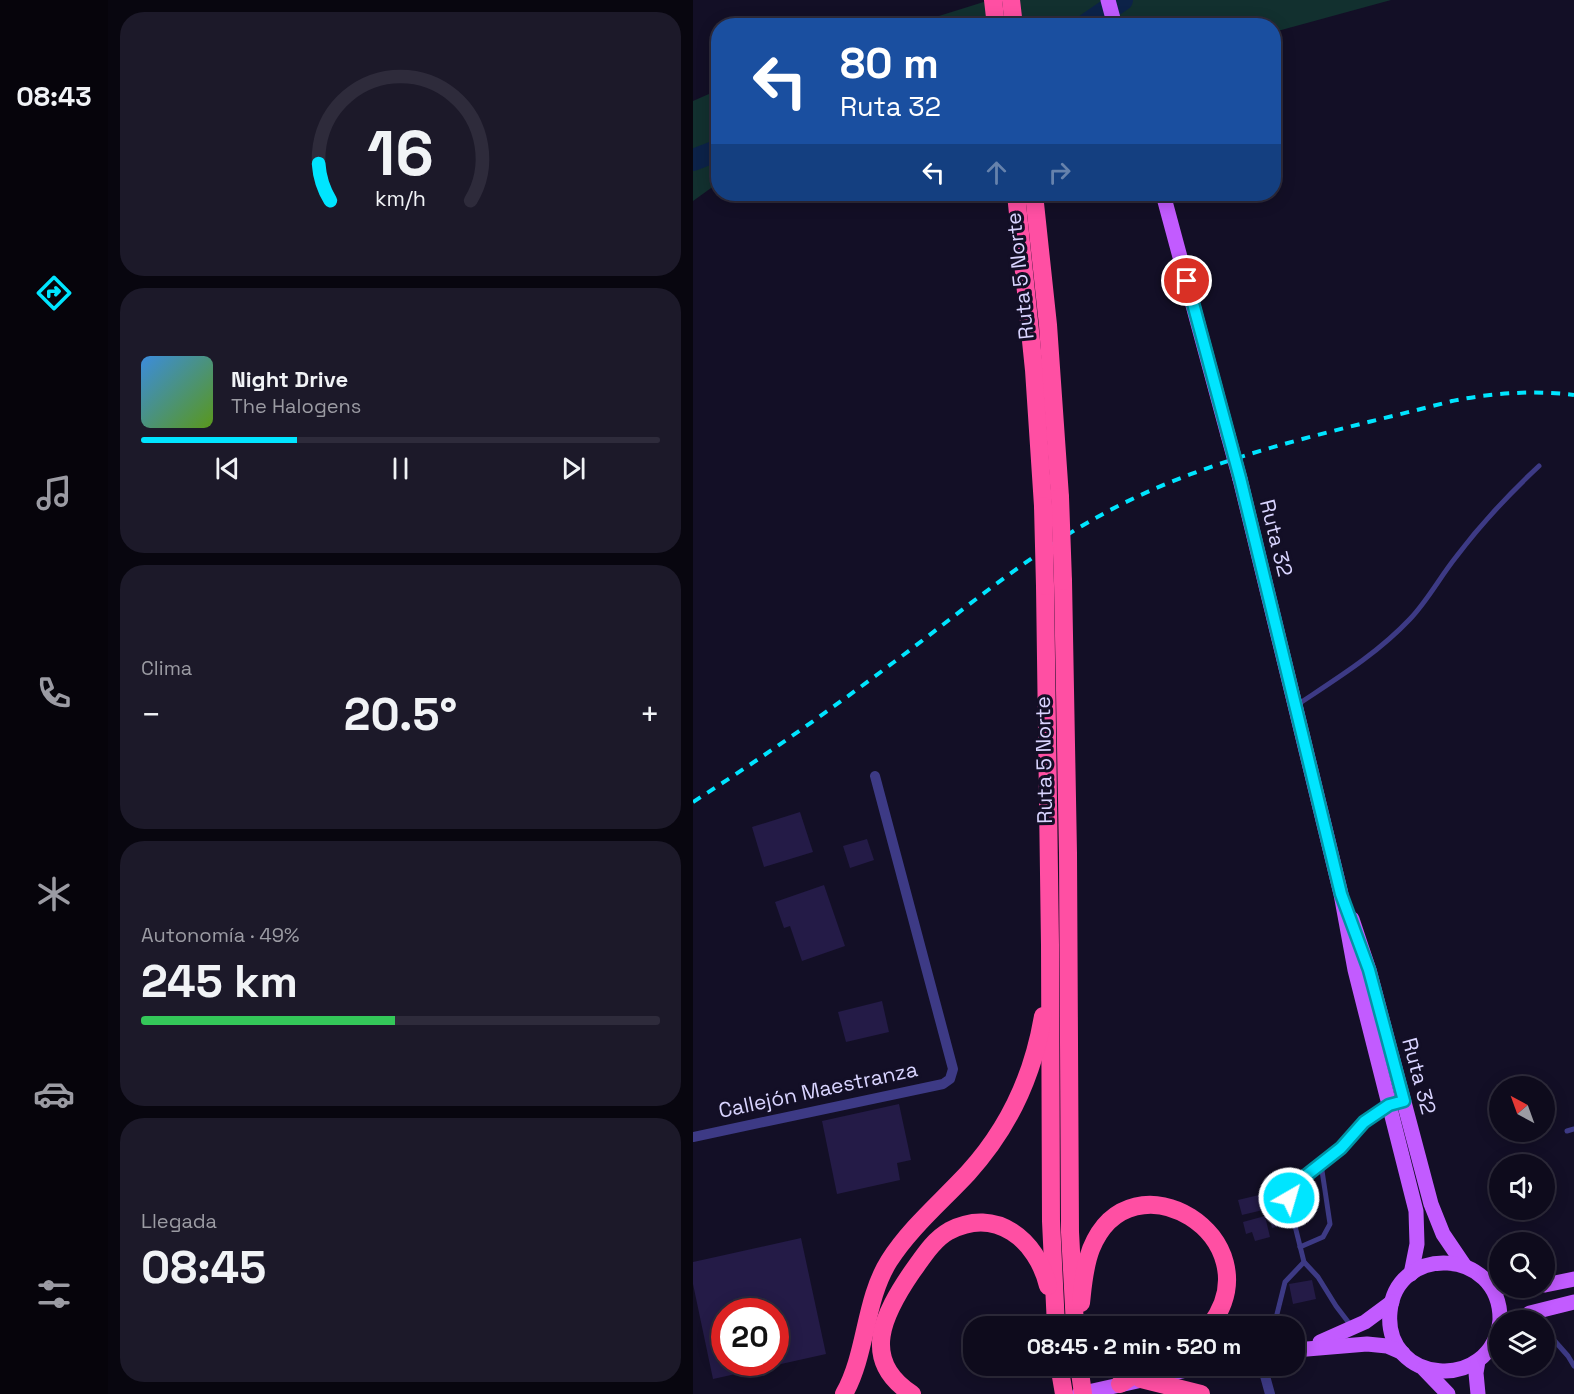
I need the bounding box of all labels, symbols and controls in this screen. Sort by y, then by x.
text: 80 m [840,37,939,90]
icon: left [741,42,819,120]
text: 08:43 [16,79,92,114]
text: Ruta 32 [840,89,941,124]
text: 16 [367,114,434,193]
icon: left [917,156,950,189]
icon: ahead [980,156,1013,189]
icon: right [1043,156,1076,189]
text: km/h [375,186,426,213]
street label: Ruta 5 Norte [999,211,1040,341]
pin [1161,255,1212,306]
icon: arrive [1170,264,1203,297]
icon: directions [33,272,75,314]
text: Night Drive [231,365,348,393]
text: The Halogens [231,393,361,419]
icon: previous [211,452,244,485]
icon: pause [384,452,417,485]
icon: next [557,452,590,485]
icon: music [33,472,75,514]
street label: Ruta 32 [1254,497,1299,579]
text: Clima [141,655,192,681]
icon: phone [33,672,75,714]
text: 20.5° [344,686,457,743]
text: − [141,694,161,736]
text: + [640,694,660,736]
street label: Ruta 5 Norte [1029,696,1058,824]
icon: climate [33,873,75,915]
text: Autonomía · 49% [141,922,299,948]
text: 245 km [141,953,298,1010]
street label: Ruta 32 [1396,1034,1443,1117]
street label: Callejón Maestranza [716,1055,920,1124]
icon: car [33,1073,75,1115]
north arrow [1489,1076,1555,1142]
map controls [1489,1076,1555,1376]
button: sound [1489,1154,1555,1220]
position arrow [1257,1166,1321,1230]
text: Llegada [141,1208,217,1234]
button: search [1489,1232,1555,1298]
text: 08:45 [141,1239,266,1296]
icon: filters [33,1273,75,1315]
speed limit sign: 20 [711,1298,789,1376]
button: layers [1489,1310,1555,1376]
text: 08:45 · 2 min · 520 m [1027,1332,1241,1360]

